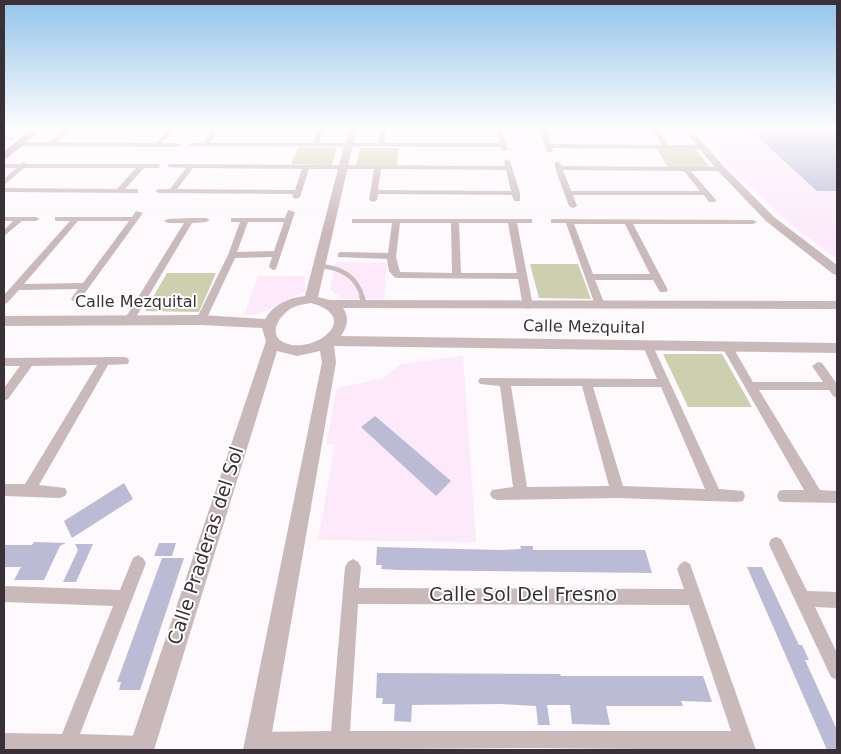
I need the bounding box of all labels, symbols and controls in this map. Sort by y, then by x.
street label: Calle Mezquital [75,293,197,313]
street label: Calle Mezquital [523,317,645,339]
street label: Calle Praderas del Sol [164,444,250,648]
street label: Calle Sol Del Fresno [429,585,617,607]

